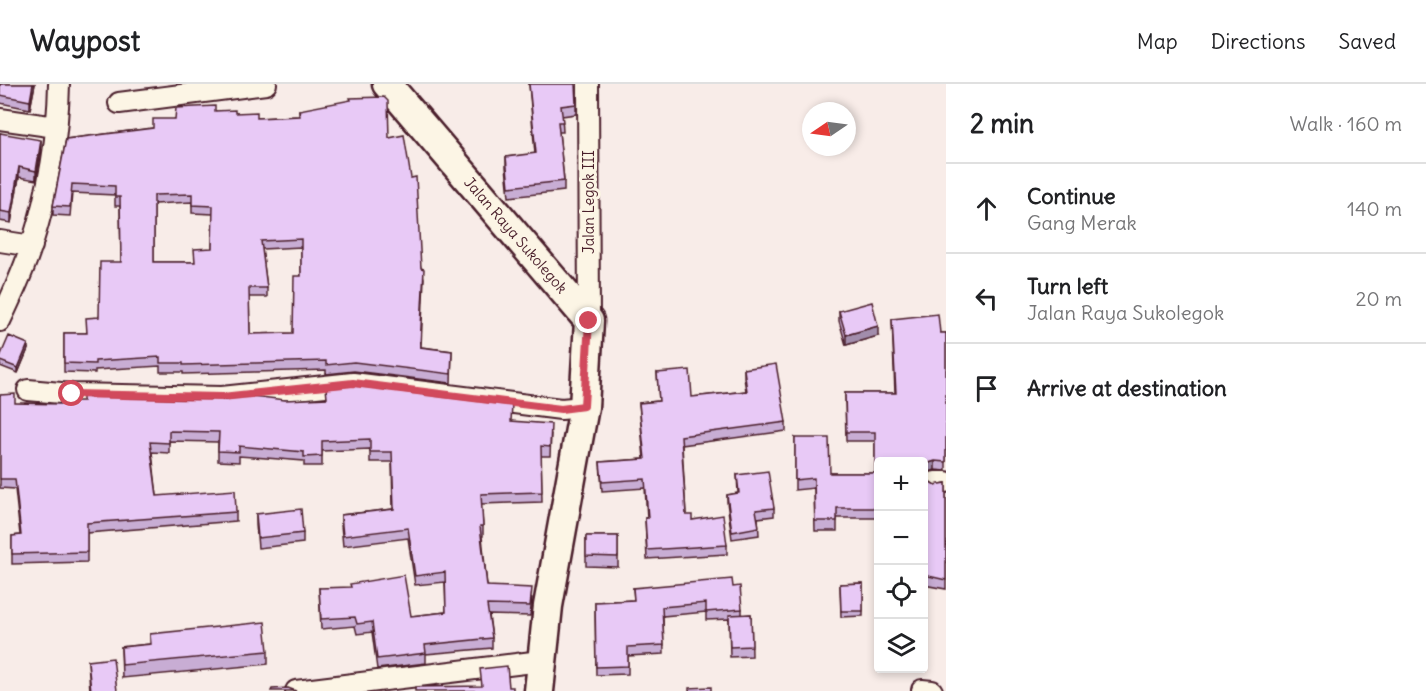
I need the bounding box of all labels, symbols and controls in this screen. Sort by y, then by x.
text: Waypost [30,23,140,59]
text: Map [1137,28,1178,55]
text: Directions [1211,28,1305,55]
text: Saved [1338,28,1396,55]
north arrow [802,102,856,156]
text: 2 min [970,107,1034,140]
text: Walk · 160 m [1289,111,1402,136]
street label: Jalan Legok III [579,150,598,254]
street label: Jalan Raya Sukolegok [460,173,572,297]
text: Continue [1027,182,1116,210]
icon: ahead [970,192,1003,225]
text: 140 m [1347,196,1402,221]
text: Gang Merak [1027,210,1137,235]
text: Turn left [1027,272,1108,300]
icon: left [970,282,1003,315]
text: 20 m [1356,286,1402,311]
text: Jalan Raya Sukolegok [1027,300,1224,325]
route end [575,307,601,333]
icon: arrive [970,372,1003,405]
text: Arrive at destination [1027,374,1227,402]
route start [58,380,84,406]
map controls [874,457,928,673]
button: + [874,457,928,511]
button: − [874,511,928,565]
button: locate [874,565,928,619]
button: layers [874,619,928,673]

